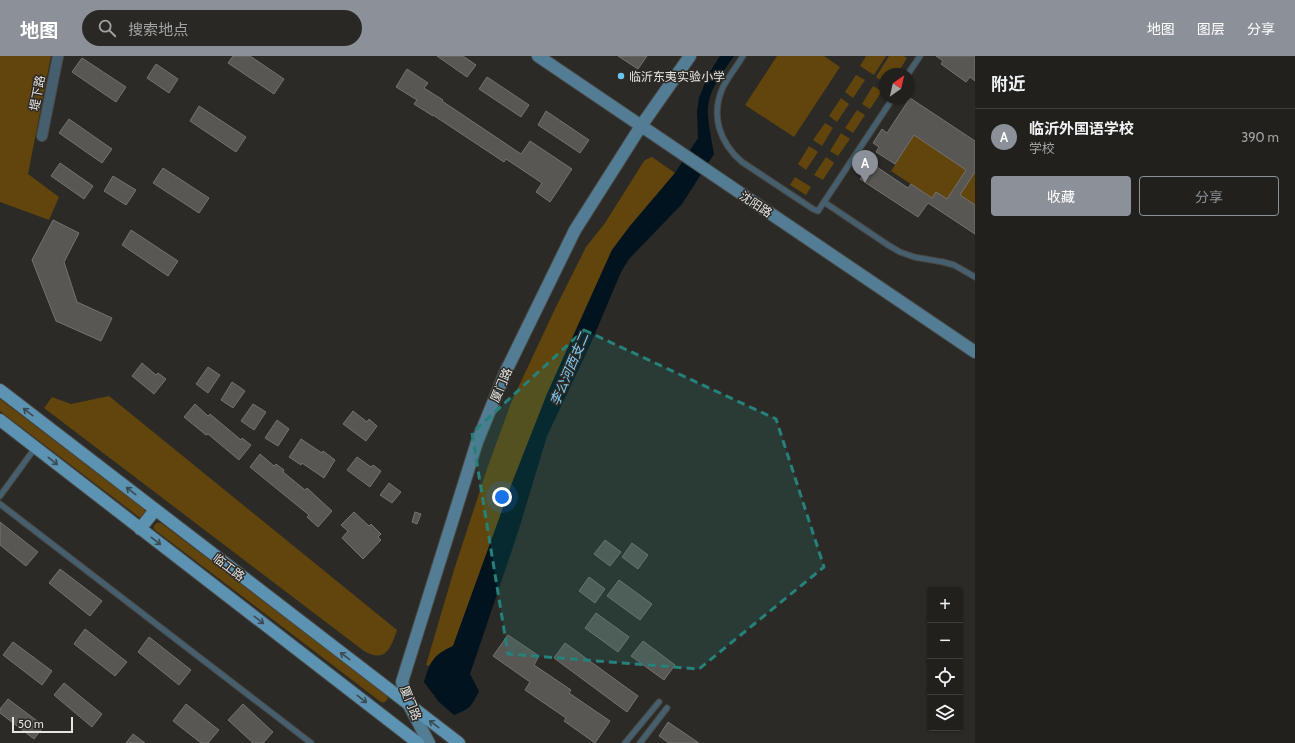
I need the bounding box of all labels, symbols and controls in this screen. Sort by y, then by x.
search box [82,10,362,46]
icon: search [96,17,118,39]
text: 地图 [20,19,58,42]
text: 地图 [1147,20,1175,38]
text: 图层 [1197,20,1225,38]
text: 分享 [1247,20,1275,38]
text: 搜索地点 [128,21,188,39]
north arrow [879,68,915,104]
place label: 临沂东夷实验小学 [629,69,725,84]
marker: 临沂东夷实验小学 [616,71,626,81]
street label: 堤下路 [26,74,48,112]
text: 附近 [991,74,1025,94]
text: 临沂外国语学校 [1029,120,1134,138]
text: A [1000,129,1008,145]
text: 390 m [1241,129,1279,145]
text: 学校 [1029,140,1055,156]
pin: A [852,150,878,183]
button: 收藏 [991,176,1131,216]
button: 分享 [1139,176,1279,216]
street label: 沈阳路 [737,188,775,220]
water label: 李公河西支二 [546,329,592,408]
street label: 厦门路 [487,365,515,405]
one-way arrow [23,407,34,416]
one-way arrow [47,457,58,465]
one-way arrow [125,487,136,495]
your location [492,487,512,507]
one-way arrow [150,536,161,545]
street label: 临工路 [210,550,248,584]
map controls [927,587,963,731]
button: + [927,587,963,623]
one-way arrow [253,616,264,624]
button: − [927,623,963,659]
one-way arrow [340,651,351,660]
button: locate [927,659,963,695]
street label: 厦门路 [397,683,425,723]
one-way arrow [356,695,367,704]
button: layers [927,695,963,731]
scale bar [12,715,73,734]
text: 50 m [18,717,44,731]
one-way arrow [429,720,440,728]

